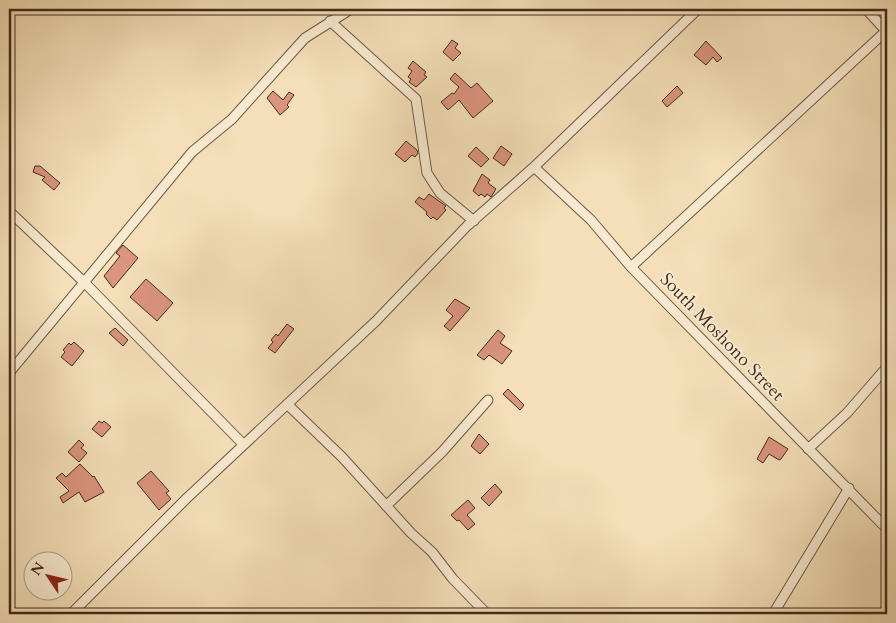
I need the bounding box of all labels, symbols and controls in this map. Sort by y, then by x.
street label: South Moshono Street [654,267,790,407]
north arrow [22,550,72,600]
text: N [26,558,49,579]

